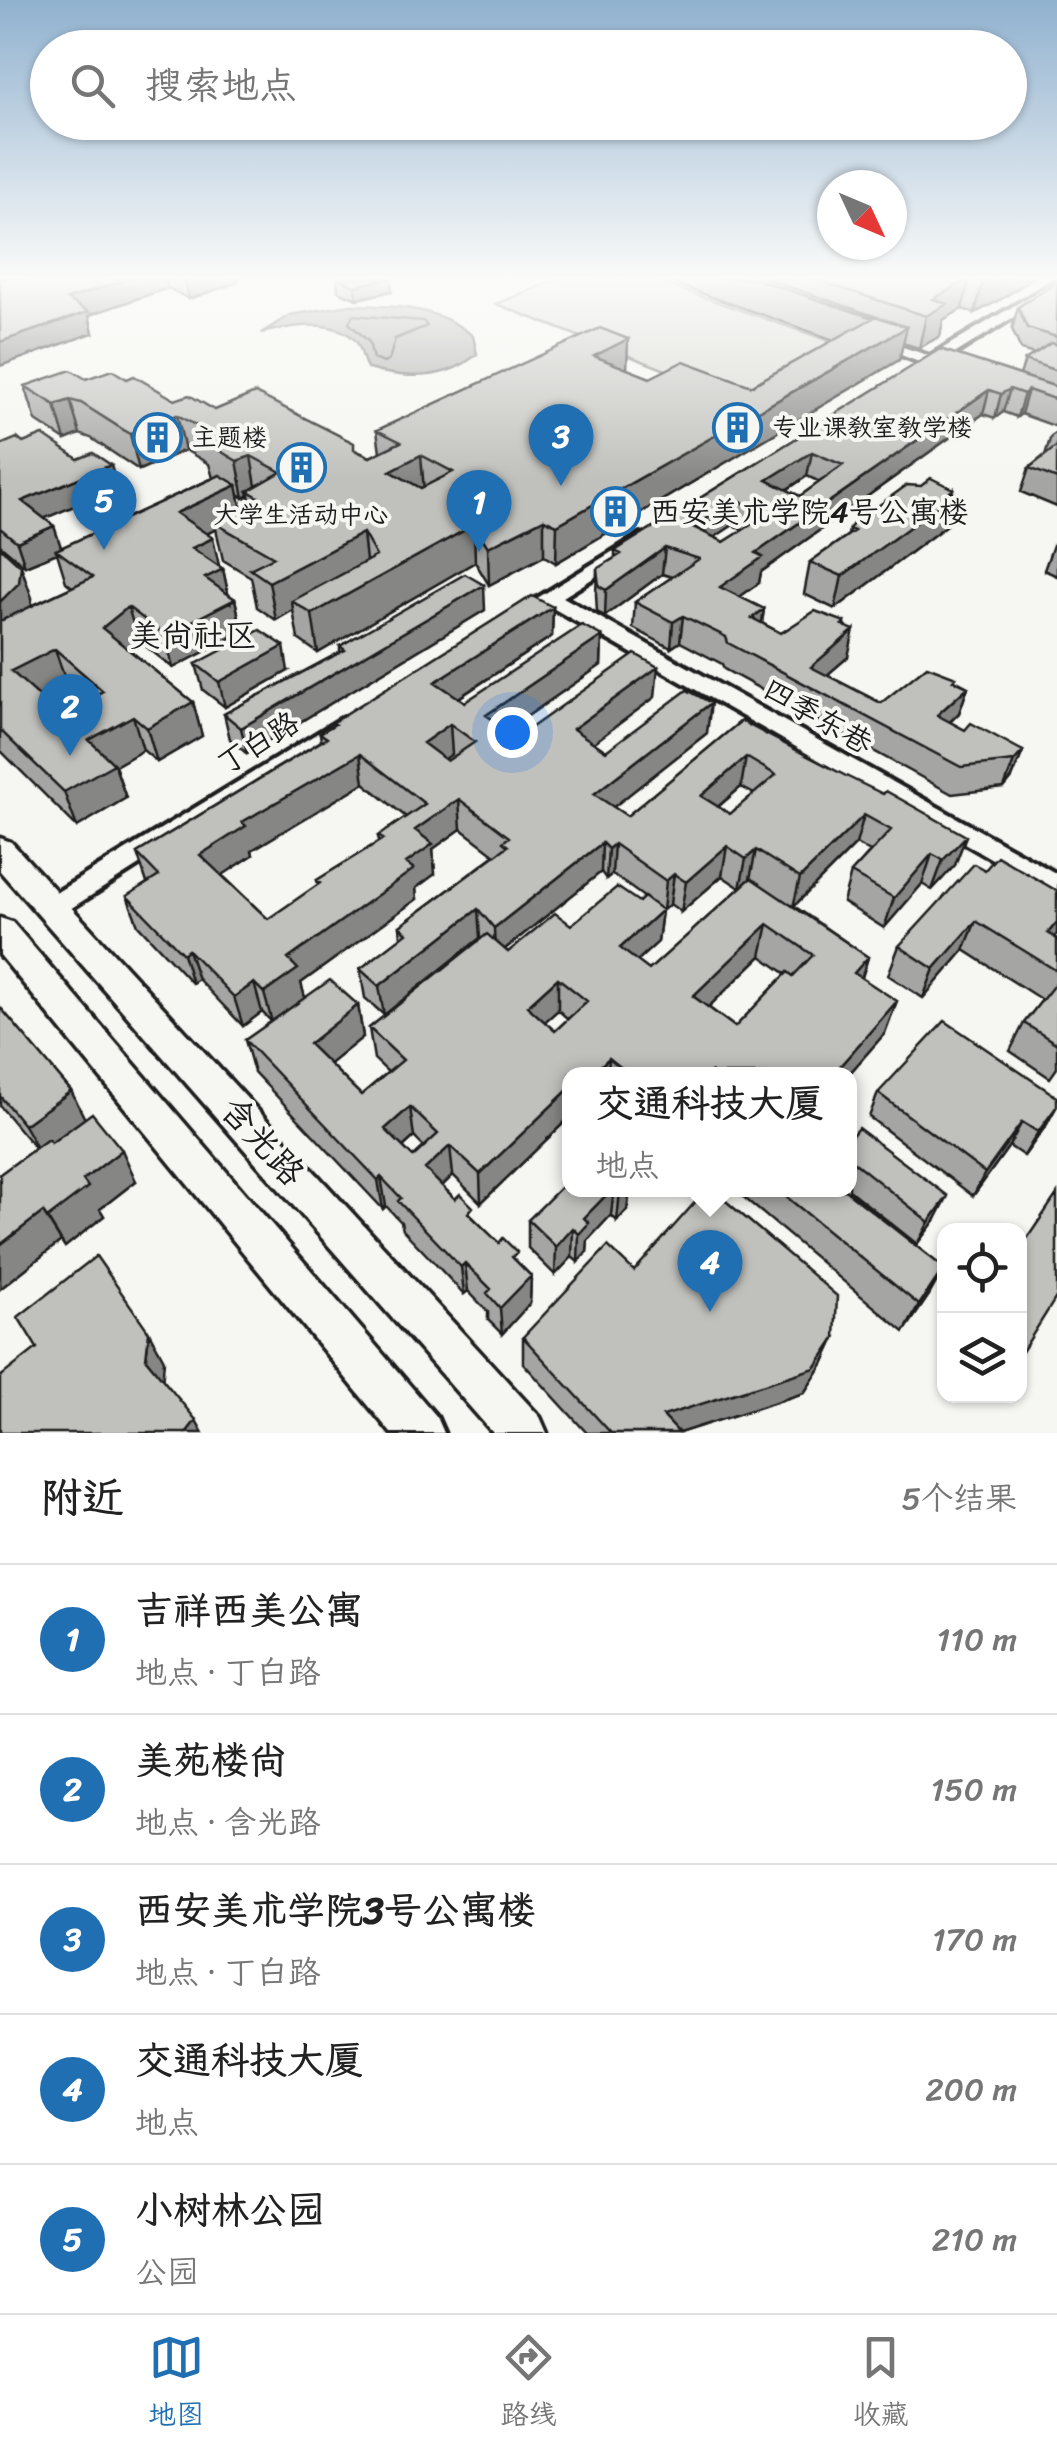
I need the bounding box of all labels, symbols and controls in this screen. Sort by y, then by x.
search box [30,30,1027,140]
text: 搜索地点 [145,52,297,119]
icon: search [65,58,120,113]
north arrow [817,170,907,260]
building icon: 专业课教室教学楼 [711,401,763,453]
pin: 3 [528,404,594,486]
place label: 专业课教室教学楼 [772,405,972,450]
building icon: 主题楼 [131,411,183,463]
place label: 主题楼 [192,415,267,460]
building icon: 大学生活动中心 [275,442,327,494]
pin: 5 [72,468,136,550]
pin: 1 [446,470,512,552]
place label: 西安美术学院4号公寓楼 [650,485,969,539]
building icon: 西安美术学院4号公寓楼 [589,486,641,538]
place label: 大学生活动中心 [213,492,389,537]
district label: 美尚社区 [129,607,257,664]
street label: 四季东巷 [753,663,883,769]
pin: 2 [38,674,102,756]
street label: 丁白路 [206,696,310,790]
your location [487,707,538,758]
popup [562,1067,857,1197]
text: 交通科技大厦 [595,1070,824,1137]
street label: 含光路 [205,1081,321,1201]
text: 地点 [595,1137,660,1194]
map controls [937,1223,1027,1403]
button: locate [937,1223,1027,1313]
pin: 4 [678,1230,742,1312]
button: layers [937,1313,1027,1403]
text: 附近 [40,1461,124,1535]
text: 5个结果 [901,1470,1017,1527]
text: 吉祥西美公寓 [135,1577,363,1644]
text: 1 [66,1611,79,1668]
text: 110 m [936,1611,1017,1668]
text: 地点 · 丁白路 [135,1644,320,1701]
text: 美苑楼尚 [135,1727,287,1794]
text: 2 [63,1761,82,1818]
text: 150 m [931,1761,1017,1818]
text: 地点 · 含光路 [135,1794,320,1851]
text: 西安美术学院3号公寓楼 [135,1877,536,1944]
text: 3 [64,1911,81,1968]
text: 170 m [932,1911,1017,1968]
text: 地点 · 丁白路 [135,1944,320,2001]
text: 交通科技大厦 [135,2027,363,2094]
text: 4 [62,2061,83,2118]
text: 200 m [925,2061,1017,2118]
text: 地点 [135,2094,199,2151]
text: 小树林公园 [135,2177,325,2244]
text: 5 [63,2211,82,2268]
text: 210 m [932,2211,1017,2268]
text: 公园 [135,2244,199,2301]
tab: 地图 [148,2330,204,2439]
tab: 路线 [500,2330,557,2439]
tab: 收藏 [853,2330,909,2439]

